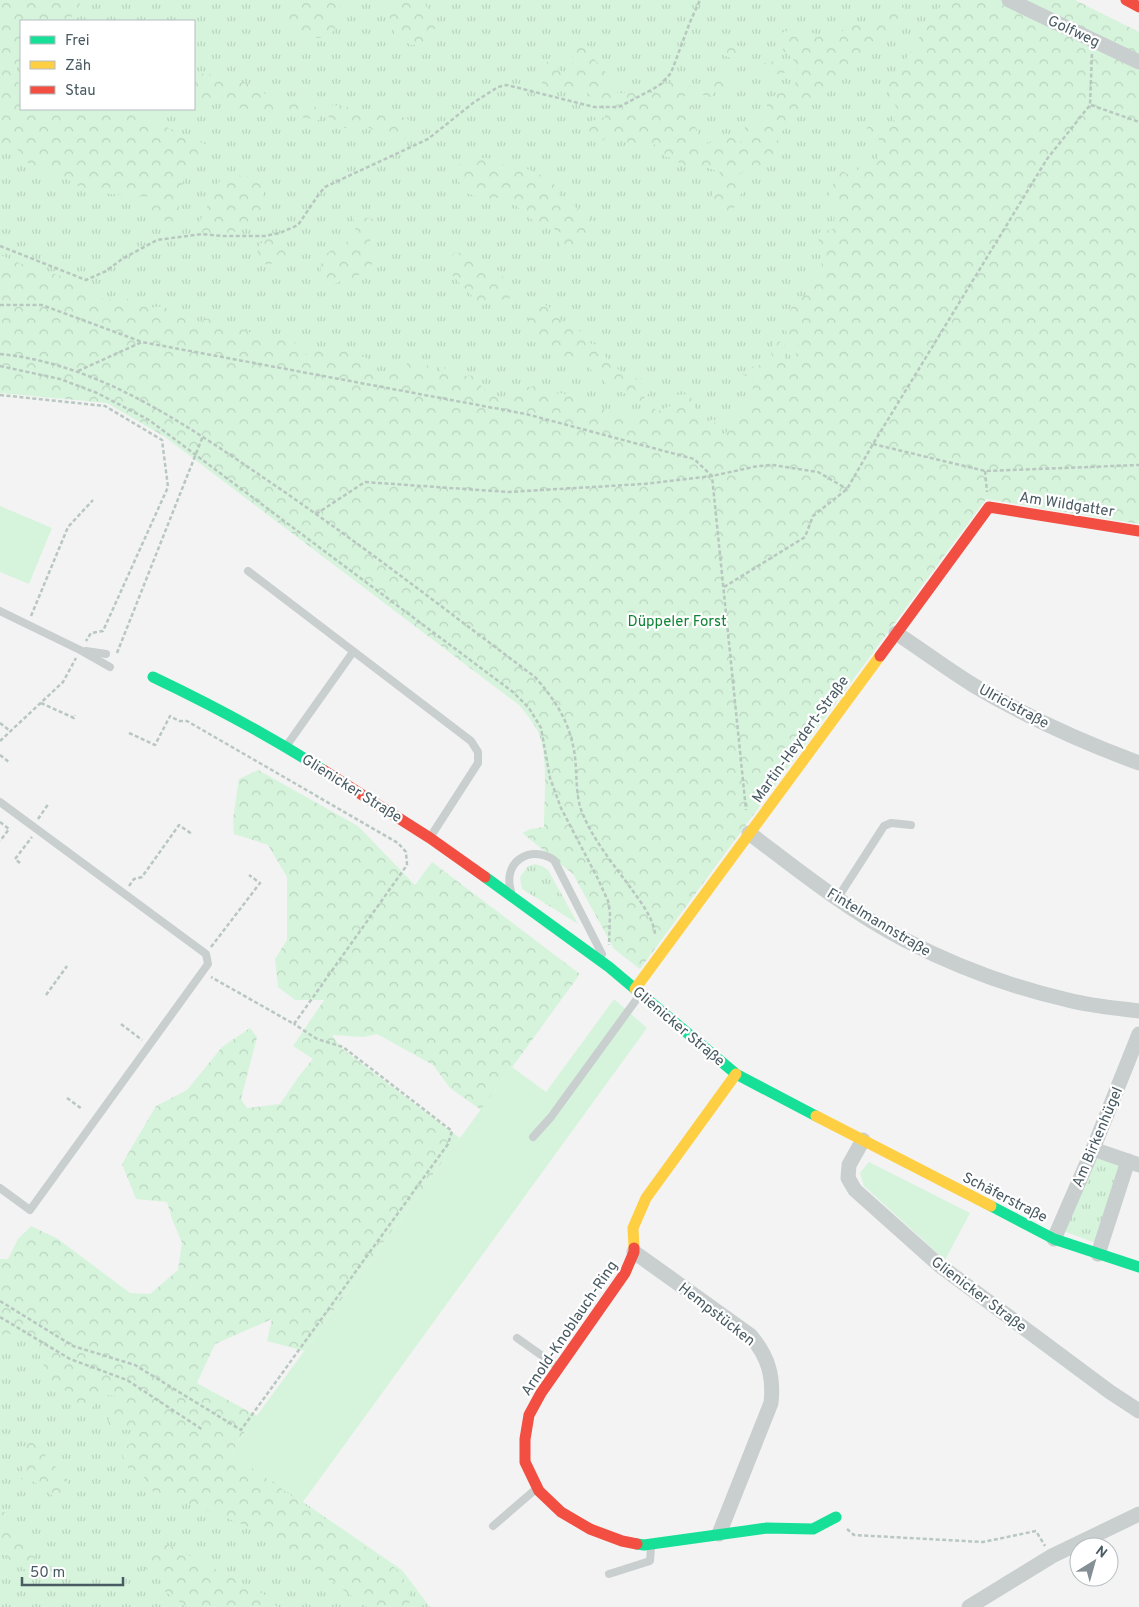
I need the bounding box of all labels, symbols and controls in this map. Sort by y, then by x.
street label: Golfweg [1044,12,1102,53]
legend [20,20,195,110]
text: Frei [65,32,90,51]
text: Zäh [65,57,91,76]
text: Stau [65,82,96,101]
street label: Am Wildgatter [1018,489,1116,522]
park label: Düppeler Forst [627,613,727,632]
street label: Martin-Heydert-Straße [749,673,854,807]
street label: Ulricistraße [975,681,1052,734]
street label: Glienicker Straße [297,751,405,828]
street label: Fintelmannstraße [823,885,934,962]
street label: Glienicker Straße [628,983,728,1071]
street label: Am Birkenhügel [1069,1085,1128,1191]
street label: Schäferstraße [959,1169,1050,1228]
street label: Glienicker Straße [927,1253,1030,1337]
street label: Arnold-Knoblauch-Ring [518,1257,623,1400]
street label: Hempstücken [674,1279,758,1351]
north arrow [1069,1537,1119,1587]
text: N [1092,1543,1110,1563]
scale bar [22,1554,124,1586]
text: 50 m [30,1564,65,1583]

